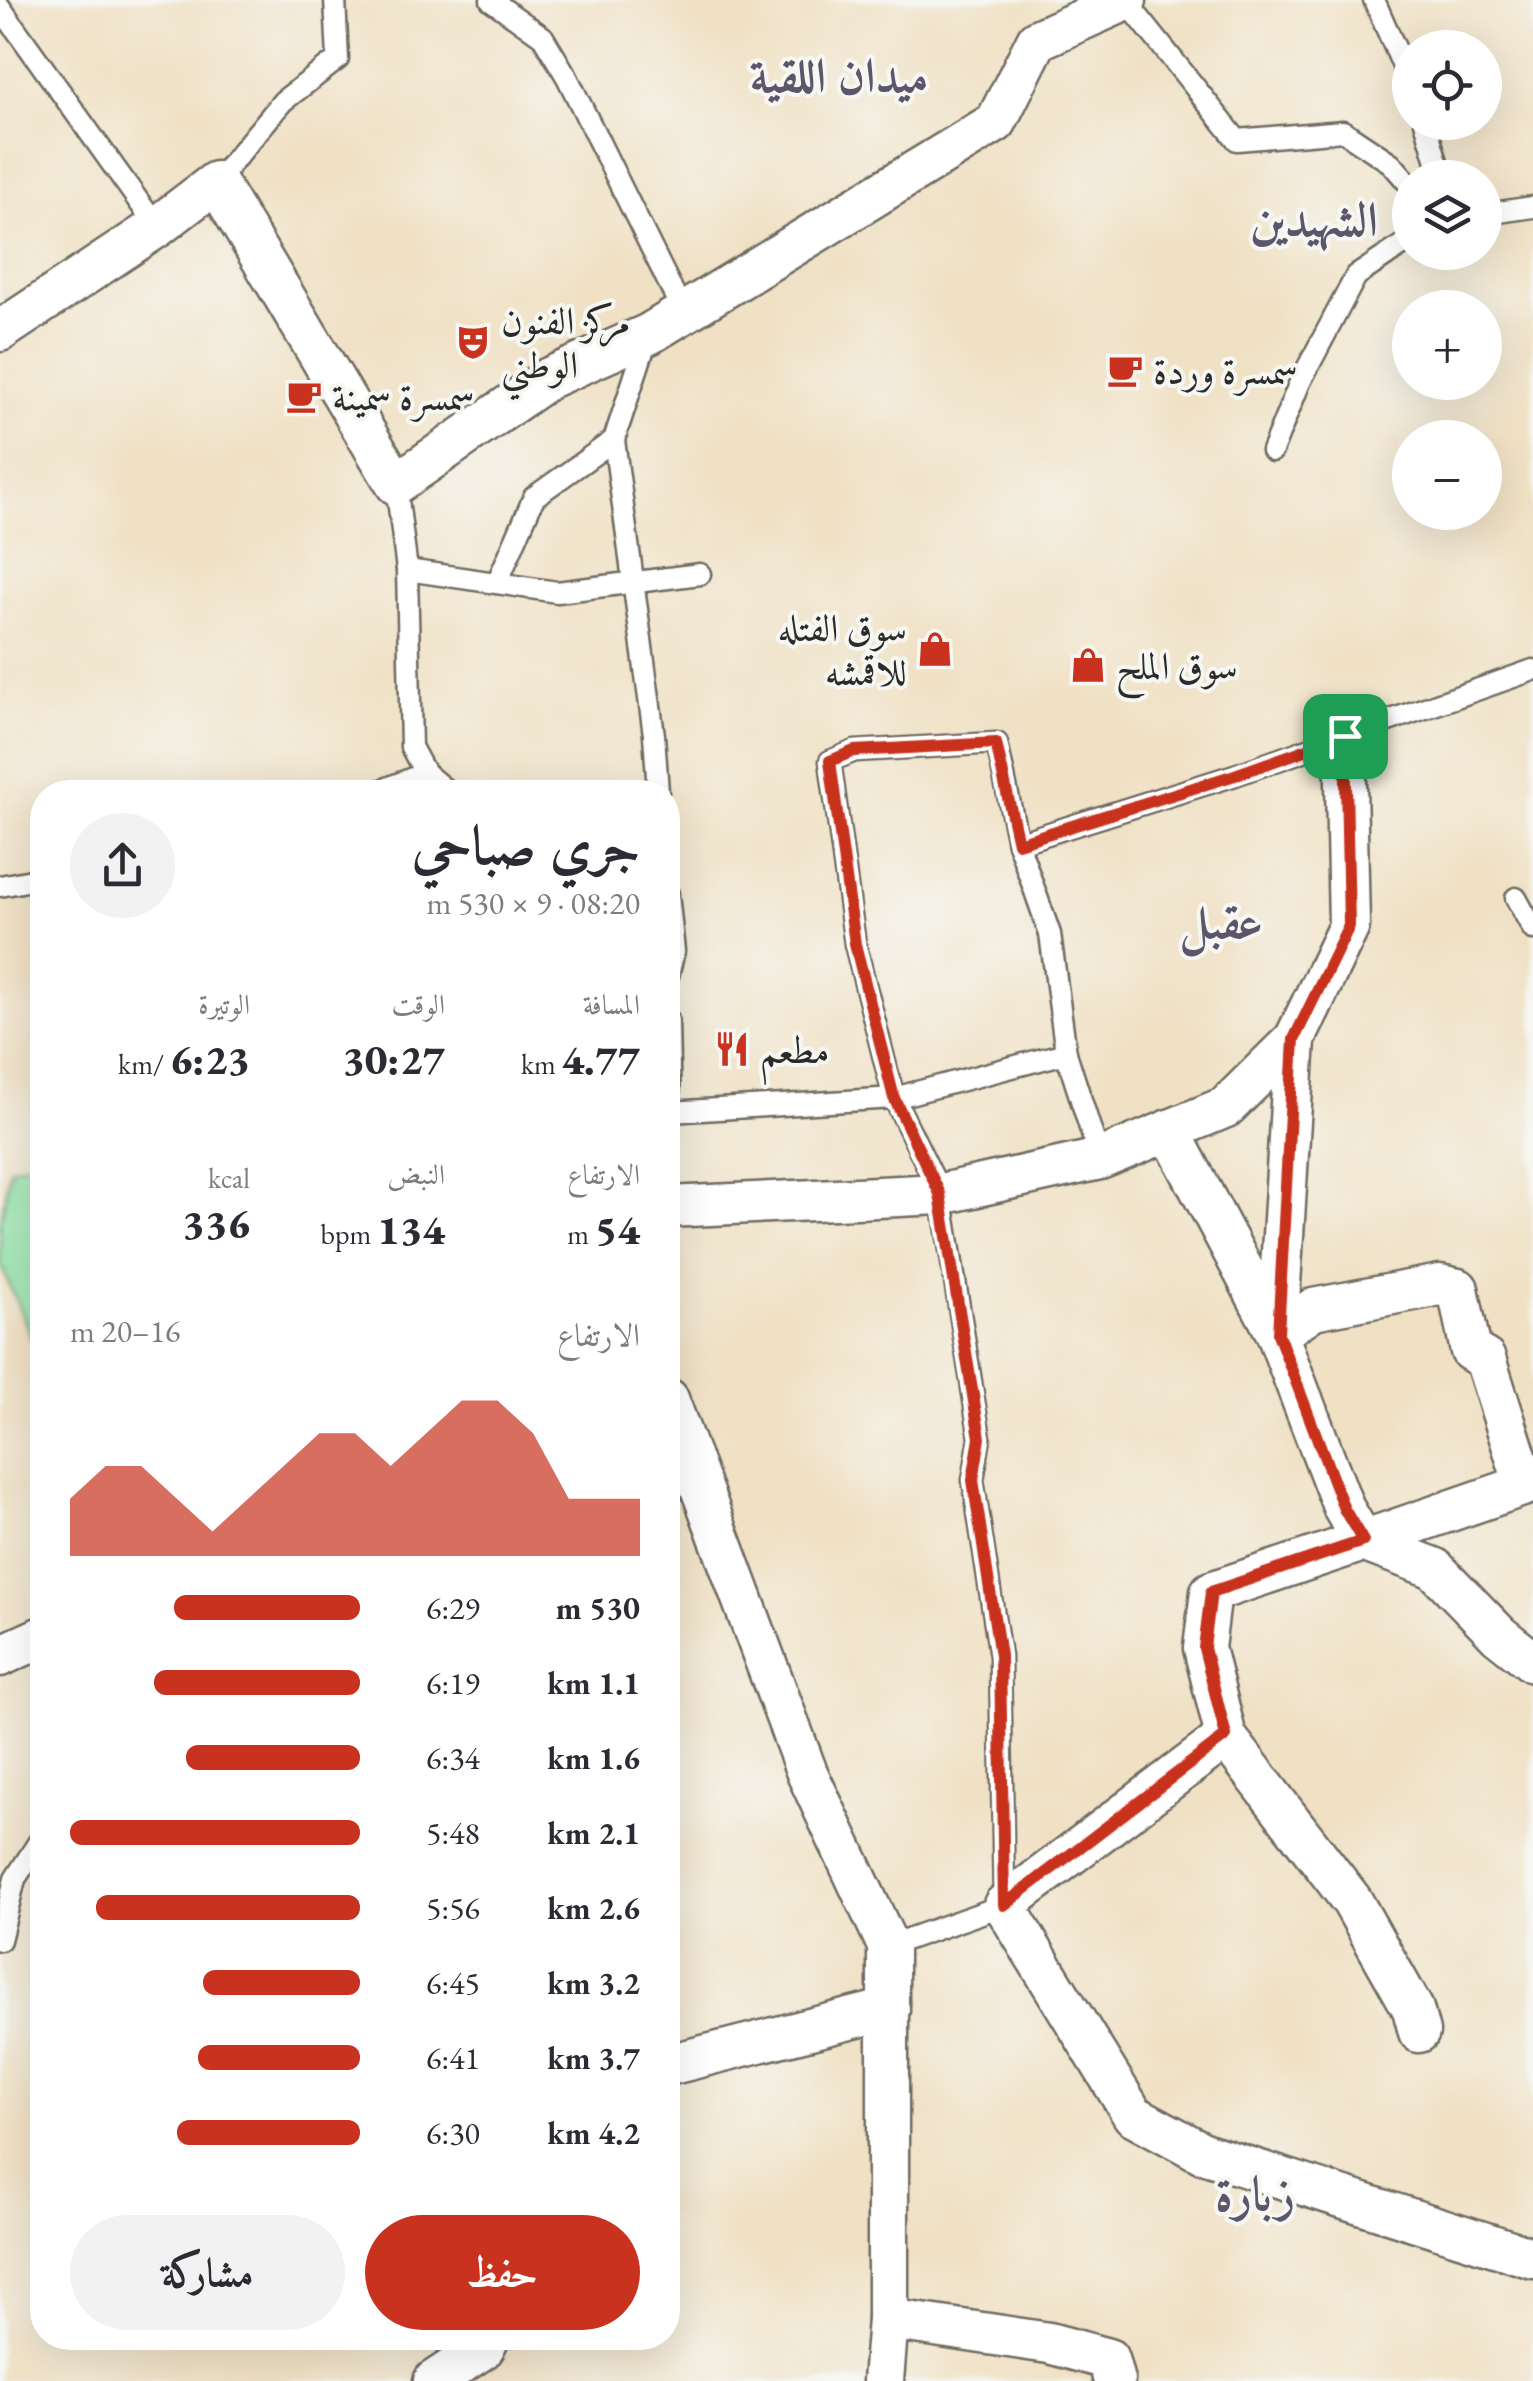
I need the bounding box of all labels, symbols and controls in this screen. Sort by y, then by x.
map controls [1392,30,1502,530]
button: locate [1392,30,1502,140]
district label: ميدان اللقية [750,44,928,106]
button: layers [1392,160,1502,270]
district label: الشهيدين [1250,188,1378,252]
button: + [1392,290,1502,400]
place label: مركز الفنون الوطني [501,296,630,401]
theatre icon: مركز الفنون الوطني [454,323,492,361]
place label: سمسرة وردة [1153,346,1298,396]
cafe icon: سمسرة وردة [1106,351,1144,389]
place label: سمسرة سمينة [332,372,475,422]
cafe icon: سمسرة سمينة [285,377,323,415]
button: − [1392,420,1502,530]
place label: سوق الفتله للاقمشه [778,603,907,696]
shop icon: سوق الفتله للاقمشه [916,630,954,668]
place label: سوق الملح [1116,641,1238,700]
shop icon: سوق الملح [1069,646,1107,684]
pin [1303,694,1388,779]
icon: arrive [1318,709,1373,764]
text: جري صباحي [412,809,640,880]
button: share [70,813,175,918]
text: 08:20 · 9 × 530 m [427,882,640,924]
district label: عقبل [1179,890,1263,957]
text: الوتيرة [198,986,250,1022]
text: الوقت [391,986,445,1022]
text: المسافة [583,986,640,1022]
place label: مطعم [760,1025,829,1086]
restaurant icon: مطعم [713,1030,751,1068]
text: 6:23 [170,1032,250,1087]
text: 30:27 [342,1032,445,1087]
text: 4.77 [561,1032,640,1087]
text: /km [118,1046,170,1082]
text: km [521,1046,561,1082]
text: النبض [387,1156,445,1192]
text: الارتفاع [567,1156,640,1192]
text: kcal [208,1160,250,1196]
text: 336 [182,1196,250,1251]
text: 134 [377,1202,445,1257]
text: 54 [595,1202,640,1257]
text: bpm [321,1216,377,1252]
text: m [567,1216,595,1252]
text: 16–20 m [70,1310,180,1352]
text: الارتفاع [557,1314,640,1356]
text: 6:29 [426,1587,480,1629]
text: 530 m [556,1587,640,1629]
text: 6:19 [426,1662,480,1704]
text: 1.1 km [547,1662,640,1704]
text: 6:34 [426,1737,480,1779]
text: 1.6 km [547,1737,640,1779]
text: 5:48 [426,1812,480,1854]
text: 2.1 km [547,1812,640,1854]
text: 5:56 [426,1887,480,1929]
text: 2.6 km [547,1887,640,1929]
text: 6:45 [426,1962,480,2004]
text: 3.2 km [547,1962,640,2004]
text: 6:41 [426,2037,480,2079]
text: 3.7 km [547,2037,640,2079]
text: 6:30 [426,2112,480,2154]
text: 4.2 km [547,2112,640,2154]
district label: زبارة [1215,2162,1295,2224]
button: مشاركة [70,2215,345,2330]
button: حفظ [365,2215,640,2330]

